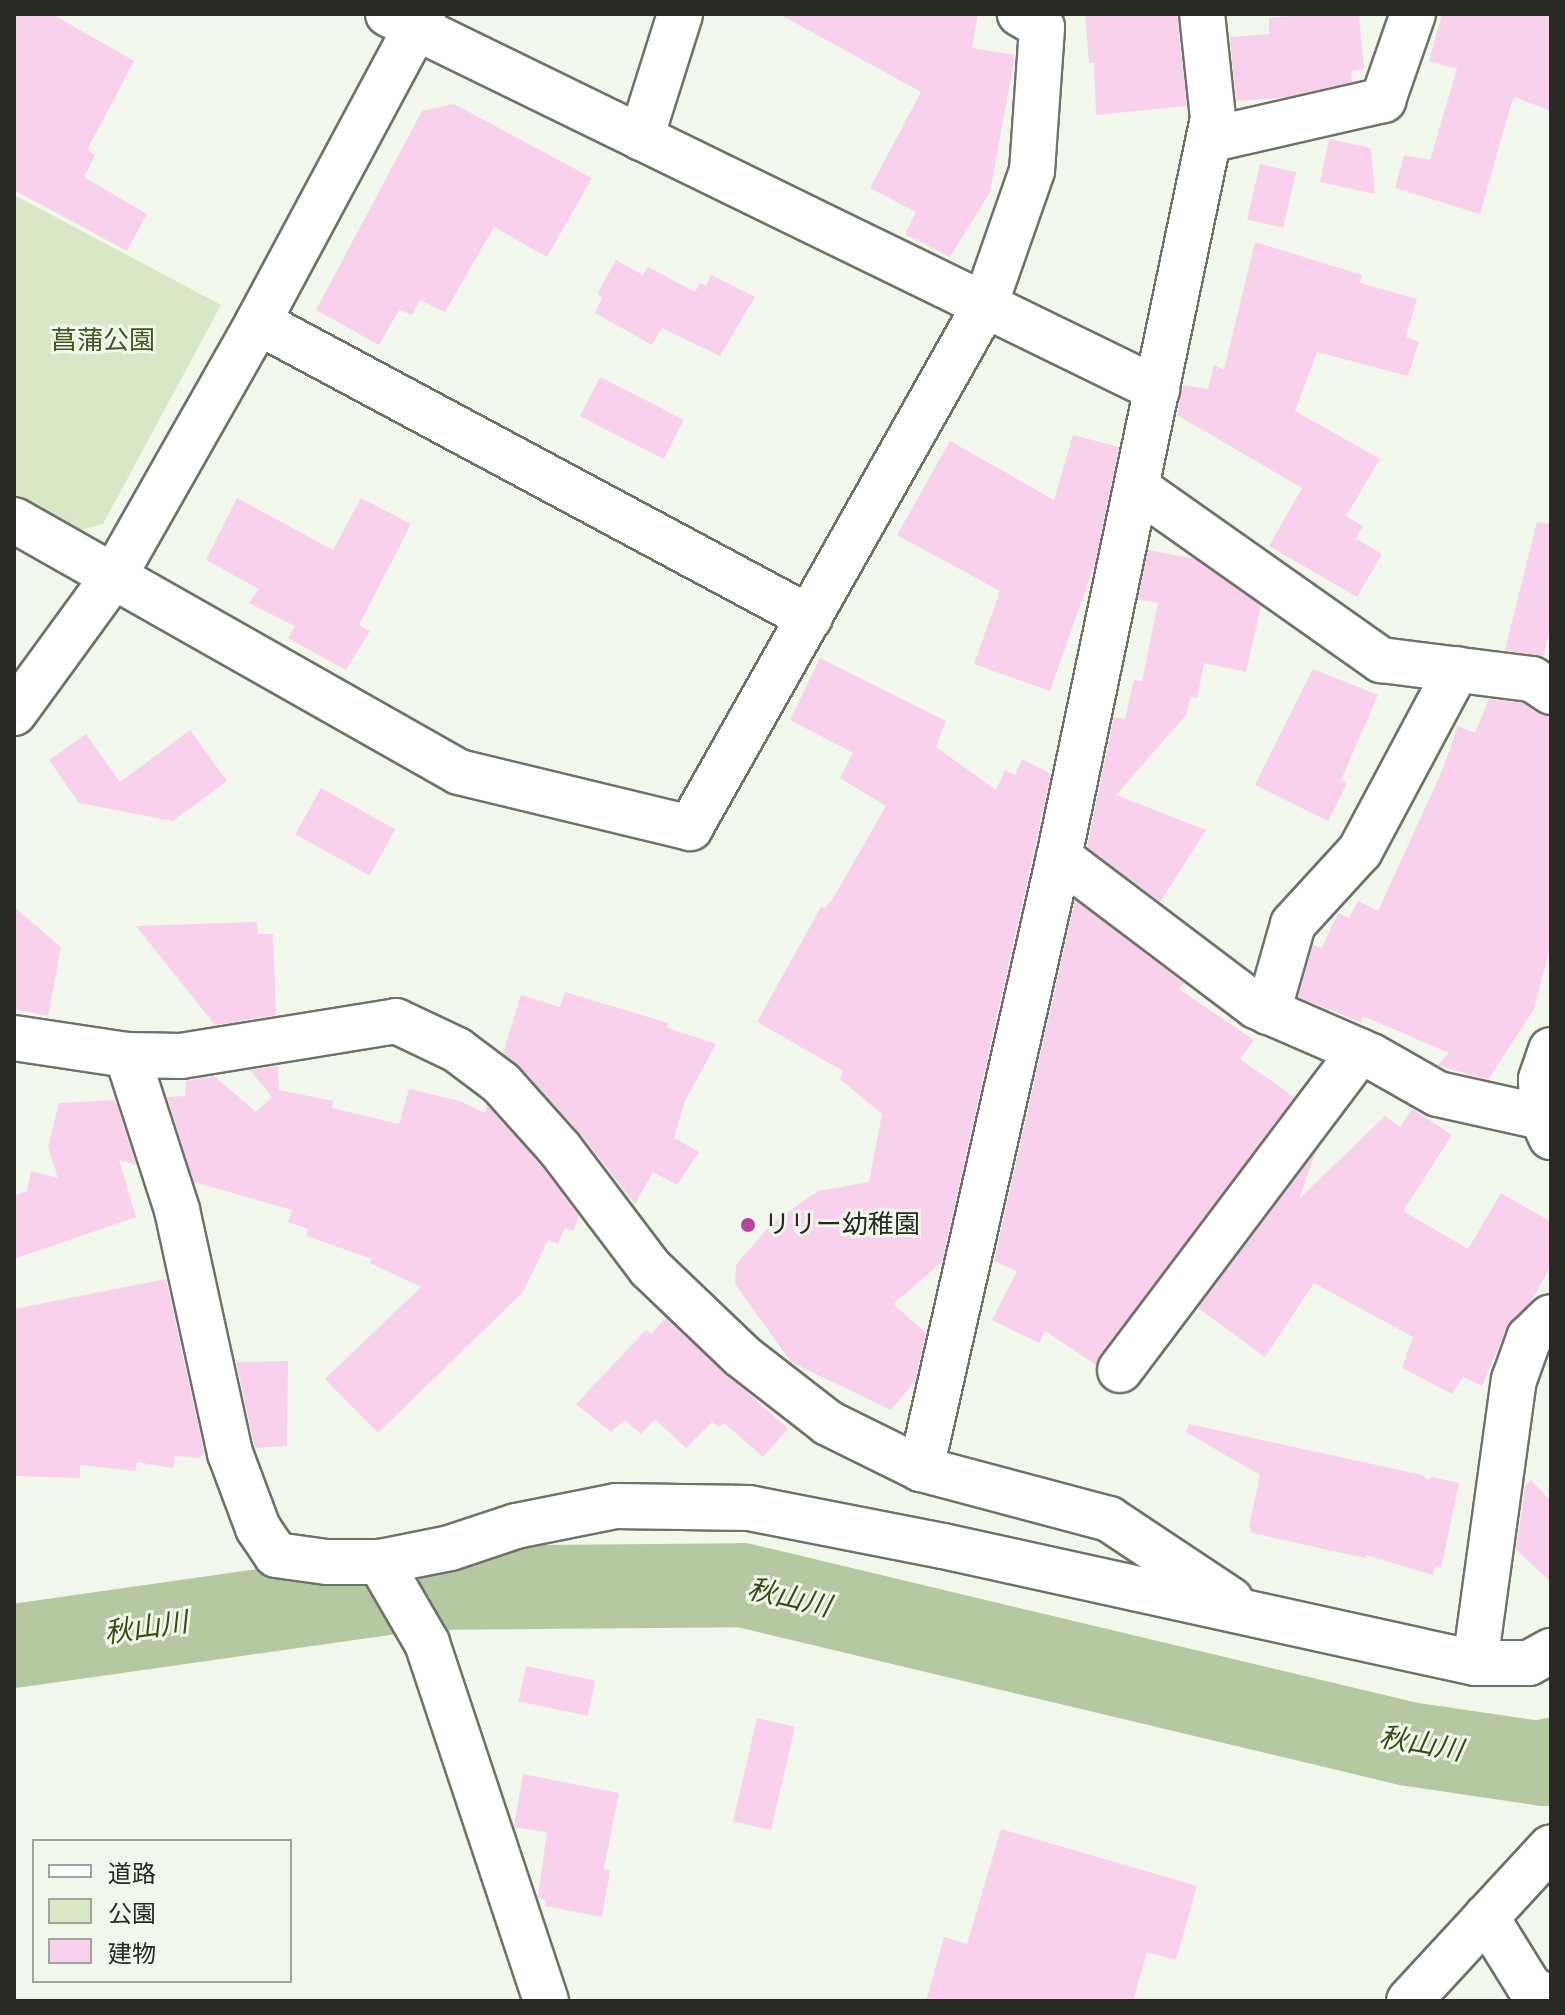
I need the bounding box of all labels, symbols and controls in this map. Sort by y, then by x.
park label: 菖蒲公園 [51,325,155,357]
place label: リリー幼稚園 [764,1209,920,1241]
marker: リリー幼稚園 [739,1216,757,1234]
water label: 秋山川 [744,1572,834,1624]
water label: 秋山川 [102,1606,190,1650]
water label: 秋山川 [1377,1720,1465,1768]
legend [32,1839,292,1983]
text: 道路 [108,1860,156,1888]
text: 公園 [108,1900,156,1928]
text: 建物 [108,1940,156,1968]

